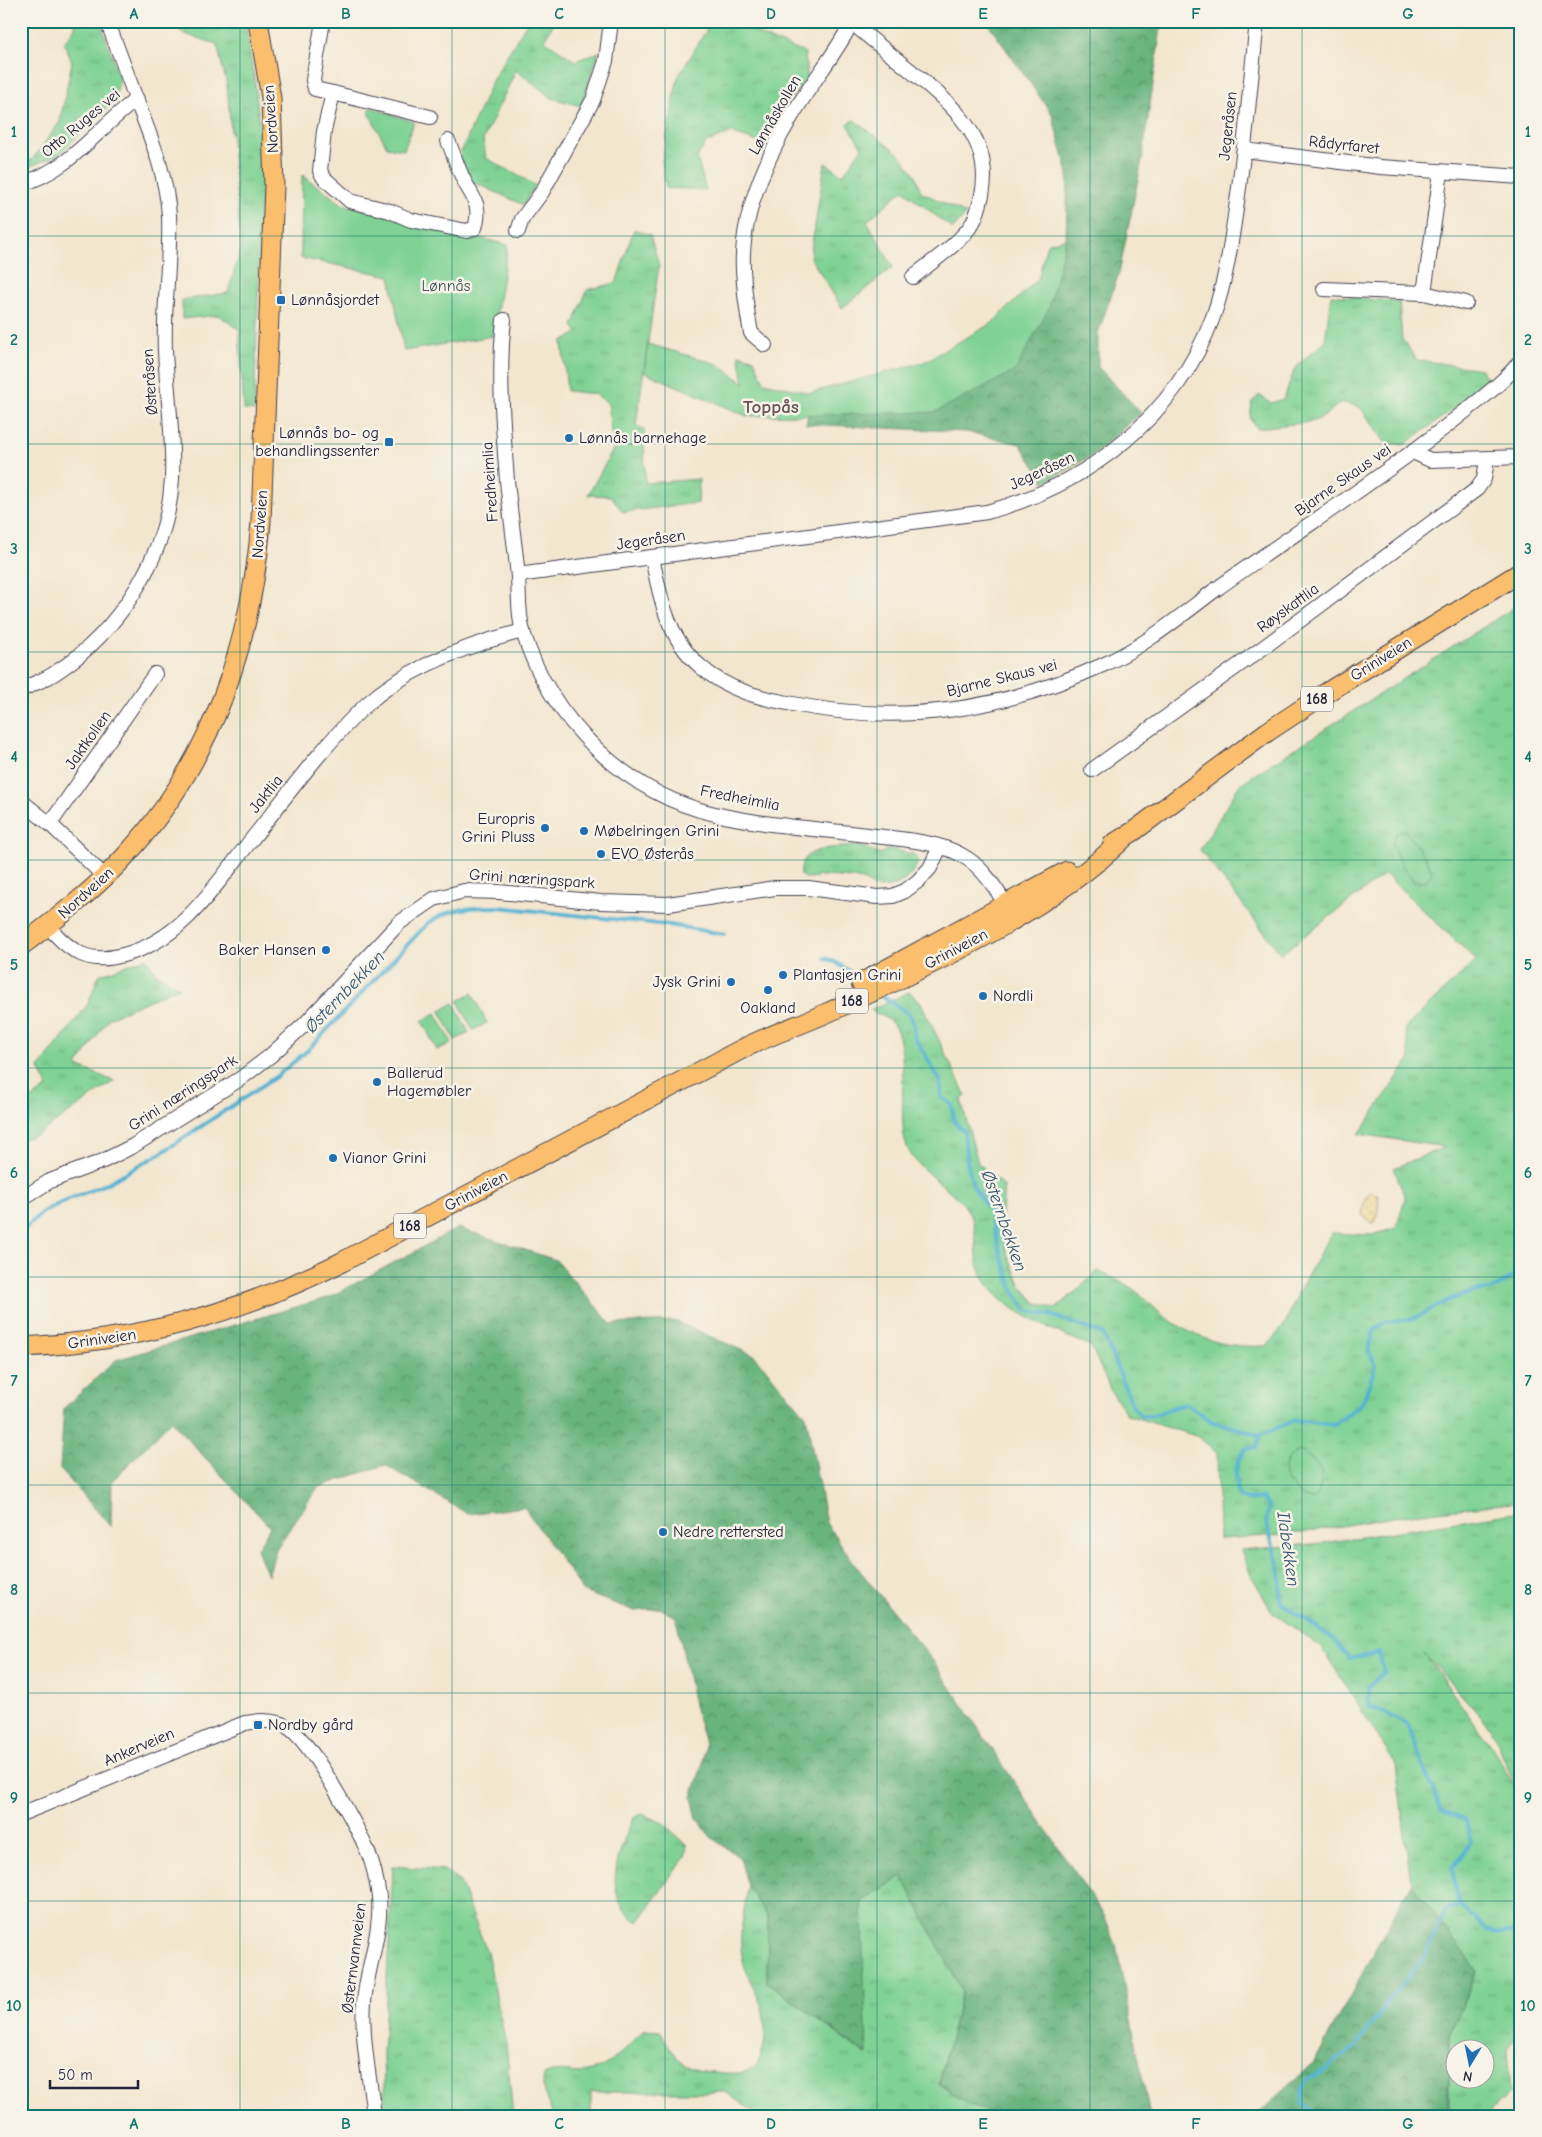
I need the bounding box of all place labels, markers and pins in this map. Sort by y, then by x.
place label: Lønnåsjordet [291,291,379,309]
marker: Lønnåsjordet [275,294,287,306]
place label: Lønnås bo- og behandlingssenter [255,424,380,460]
place label: Lønnås barnehage [579,429,707,447]
marker: Lønnås barnehage [563,432,575,444]
marker: Lønnås bo- og behandlingssenter [383,436,395,448]
place label: Europris Grini Pluss [462,810,535,846]
marker: Europris Grini Pluss [539,822,551,834]
place label: Møbelringen Grini [594,822,719,840]
marker: Møbelringen Grini [578,825,590,837]
place label: EVO Østerås [611,845,694,863]
marker: EVO Østerås [595,848,607,860]
place label: Baker Hansen [219,941,316,959]
marker: Baker Hansen [320,944,332,956]
place label: Plantasjen Grini [793,966,902,984]
marker: Plantasjen Grini [777,969,789,981]
place label: Jysk Grini [653,973,721,991]
marker: Jysk Grini [725,976,737,988]
marker: Oakland [762,984,774,996]
place label: Nordli [993,987,1033,1005]
marker: Nordli [977,990,989,1002]
place label: Oakland [740,999,796,1017]
place label: Ballerud Hagemøbler [387,1064,472,1100]
marker: Ballerud Hagemøbler [371,1076,383,1088]
place label: Vianor Grini [343,1149,426,1167]
marker: Vianor Grini [327,1152,339,1164]
place label: Nedre rettersted [673,1523,784,1541]
marker: Nedre rettersted [657,1526,669,1538]
place label: Nordby gård [268,1716,353,1734]
marker: Nordby gård [252,1719,264,1731]

